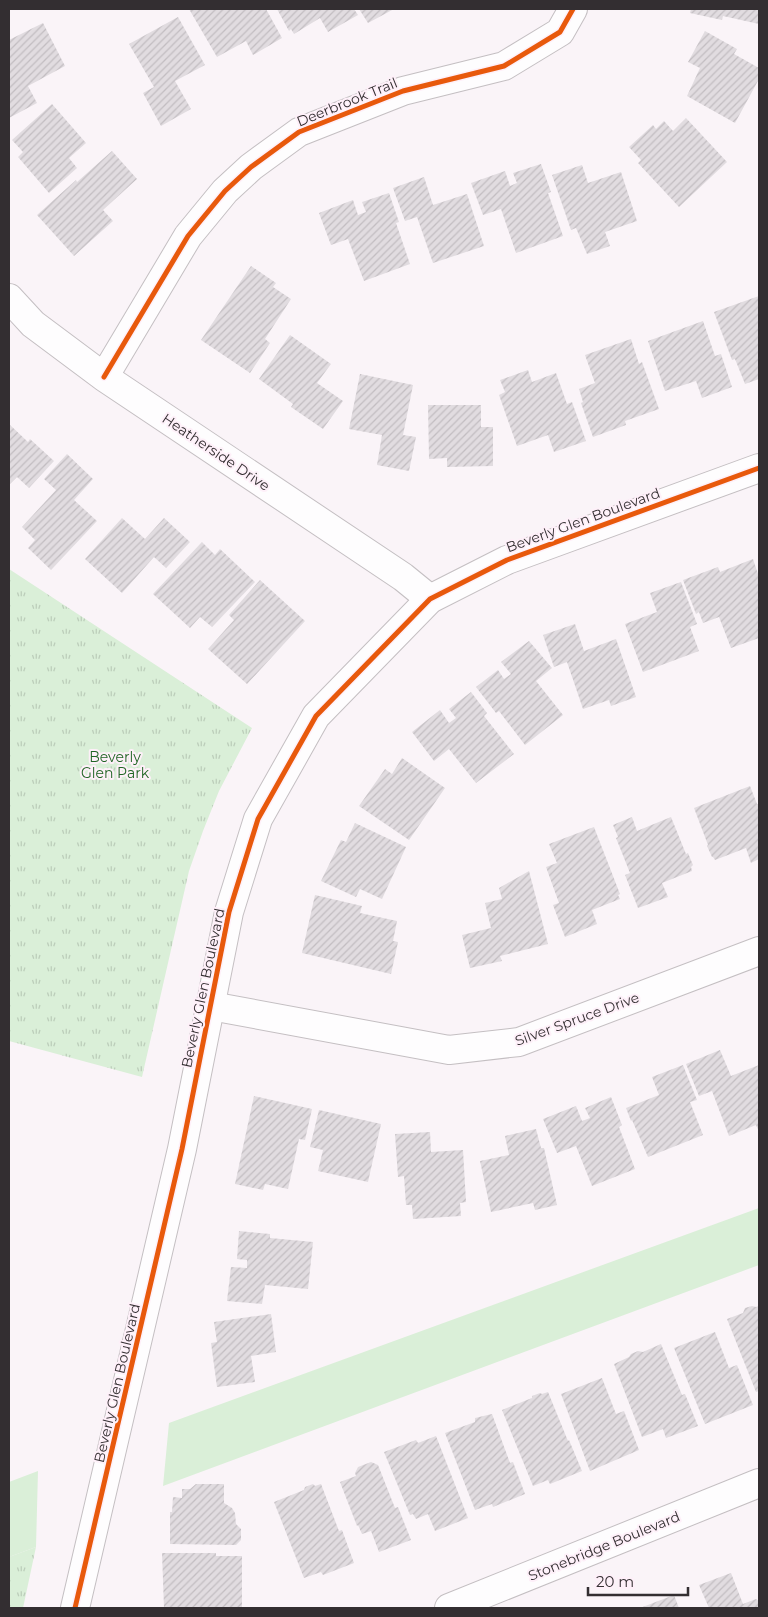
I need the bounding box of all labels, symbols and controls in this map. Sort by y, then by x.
street label: Deerbrook Trail [294,74,400,130]
street label: Heatherside Drive [159,409,273,495]
street label: Beverly Glen Boulevard [503,484,663,556]
park label: Beverly Glen Park [81,748,150,782]
street label: Beverly Glen Boulevard [177,907,229,1069]
street label: Silver Spruce Drive [512,988,642,1050]
street label: Beverly Glen Boulevard [90,1302,144,1464]
street label: Stonebridge Boulevard [526,1507,682,1585]
scale bar [588,1564,688,1596]
text: 20 m [596,1572,634,1591]

